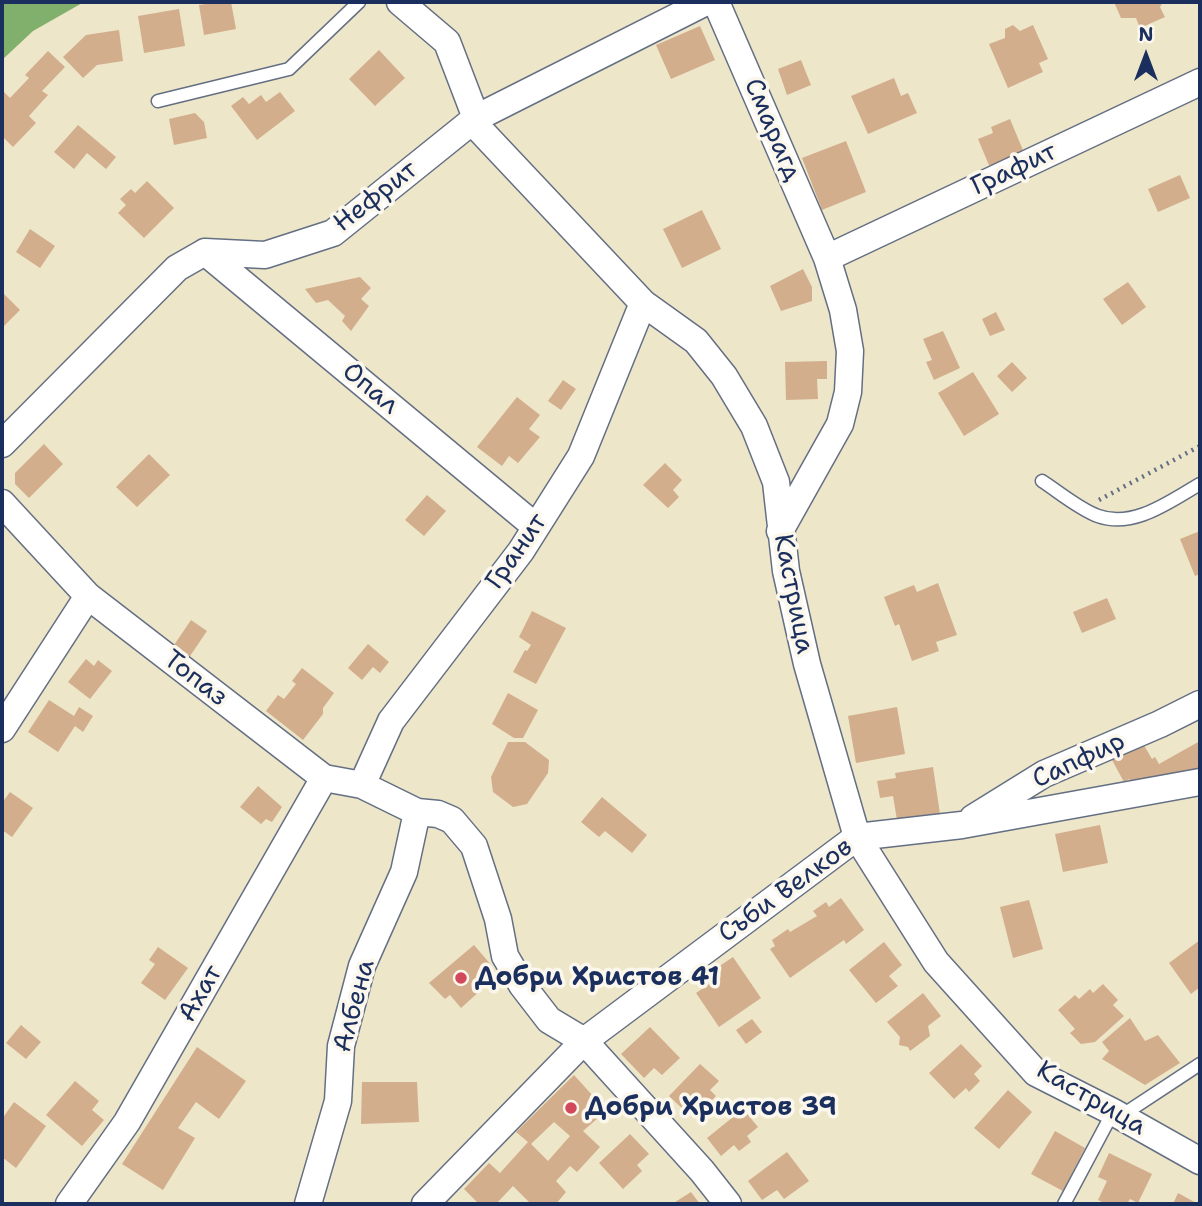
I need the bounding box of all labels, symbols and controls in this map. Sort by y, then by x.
north arrow [1111,21,1181,91]
text: N [1138,22,1154,47]
street label: Смарагд [736,74,808,186]
street label: Графит [966,137,1062,203]
street label: Нефрит [328,155,424,239]
street label: Опал [335,356,405,422]
street label: Гранит [480,508,554,596]
street label: Кастрица [766,531,820,657]
street label: Топаз [157,644,233,714]
street label: Сапфир [1028,726,1130,796]
street label: Съби Велков [713,832,859,950]
street label: Албена [328,956,382,1056]
street label: Ахат [172,960,230,1028]
place label: Добри Христов 41 [475,962,719,994]
marker: Добри Христов 41 [453,970,469,986]
street label: Кастрица [1031,1055,1151,1143]
place label: Добри Христов 39 [585,1092,837,1124]
marker: Добри Христов 39 [563,1100,579,1116]

